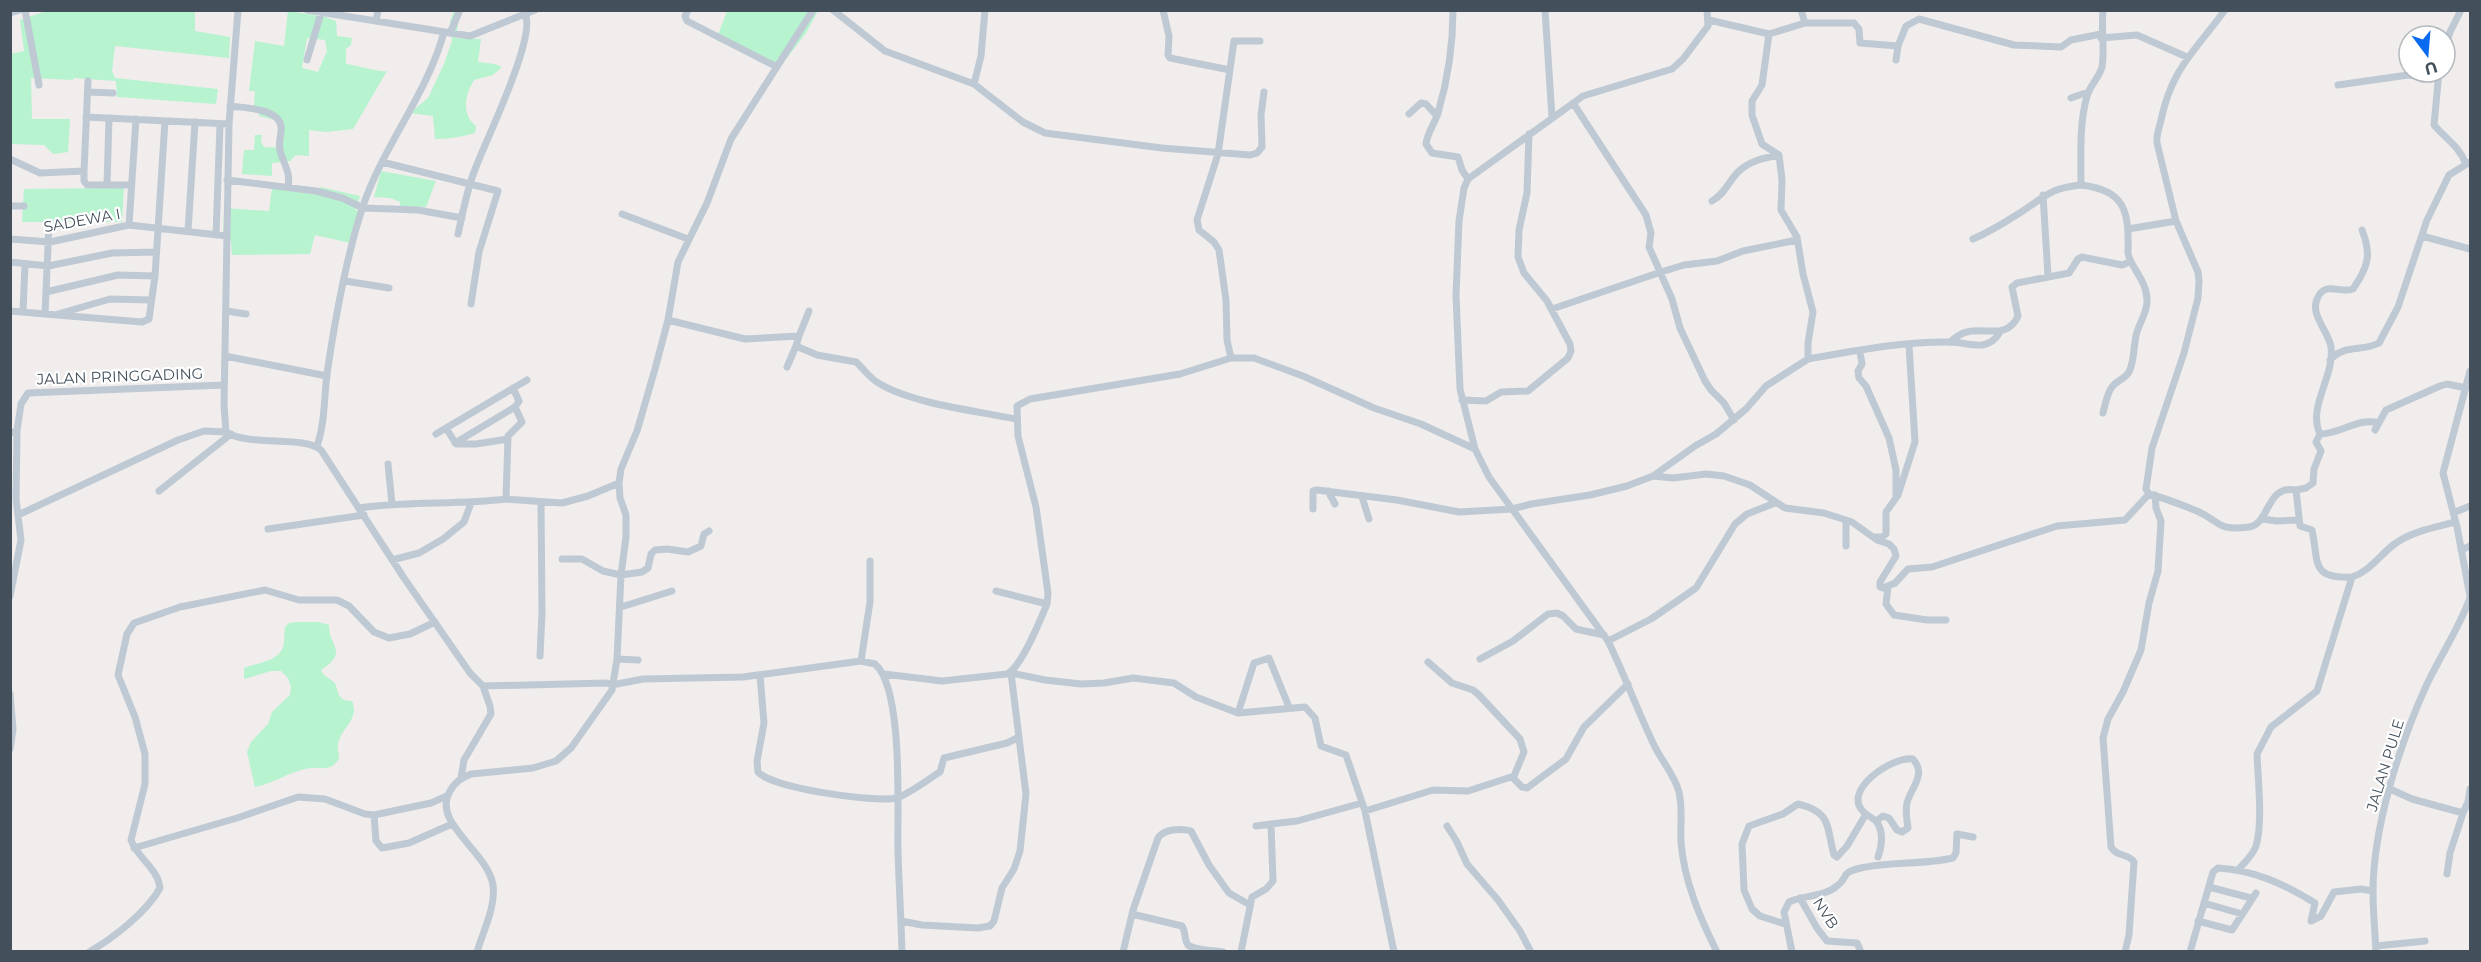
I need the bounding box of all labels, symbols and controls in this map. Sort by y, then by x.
north arrow [2397,24,2457,84]
text: U [2422,57,2440,79]
street label: SADEWA I [42,204,122,236]
street label: JALAN PRINGGADING [35,364,204,388]
street label: JALAN PULE [2362,717,2408,814]
street label: NVB [1809,894,1843,932]

